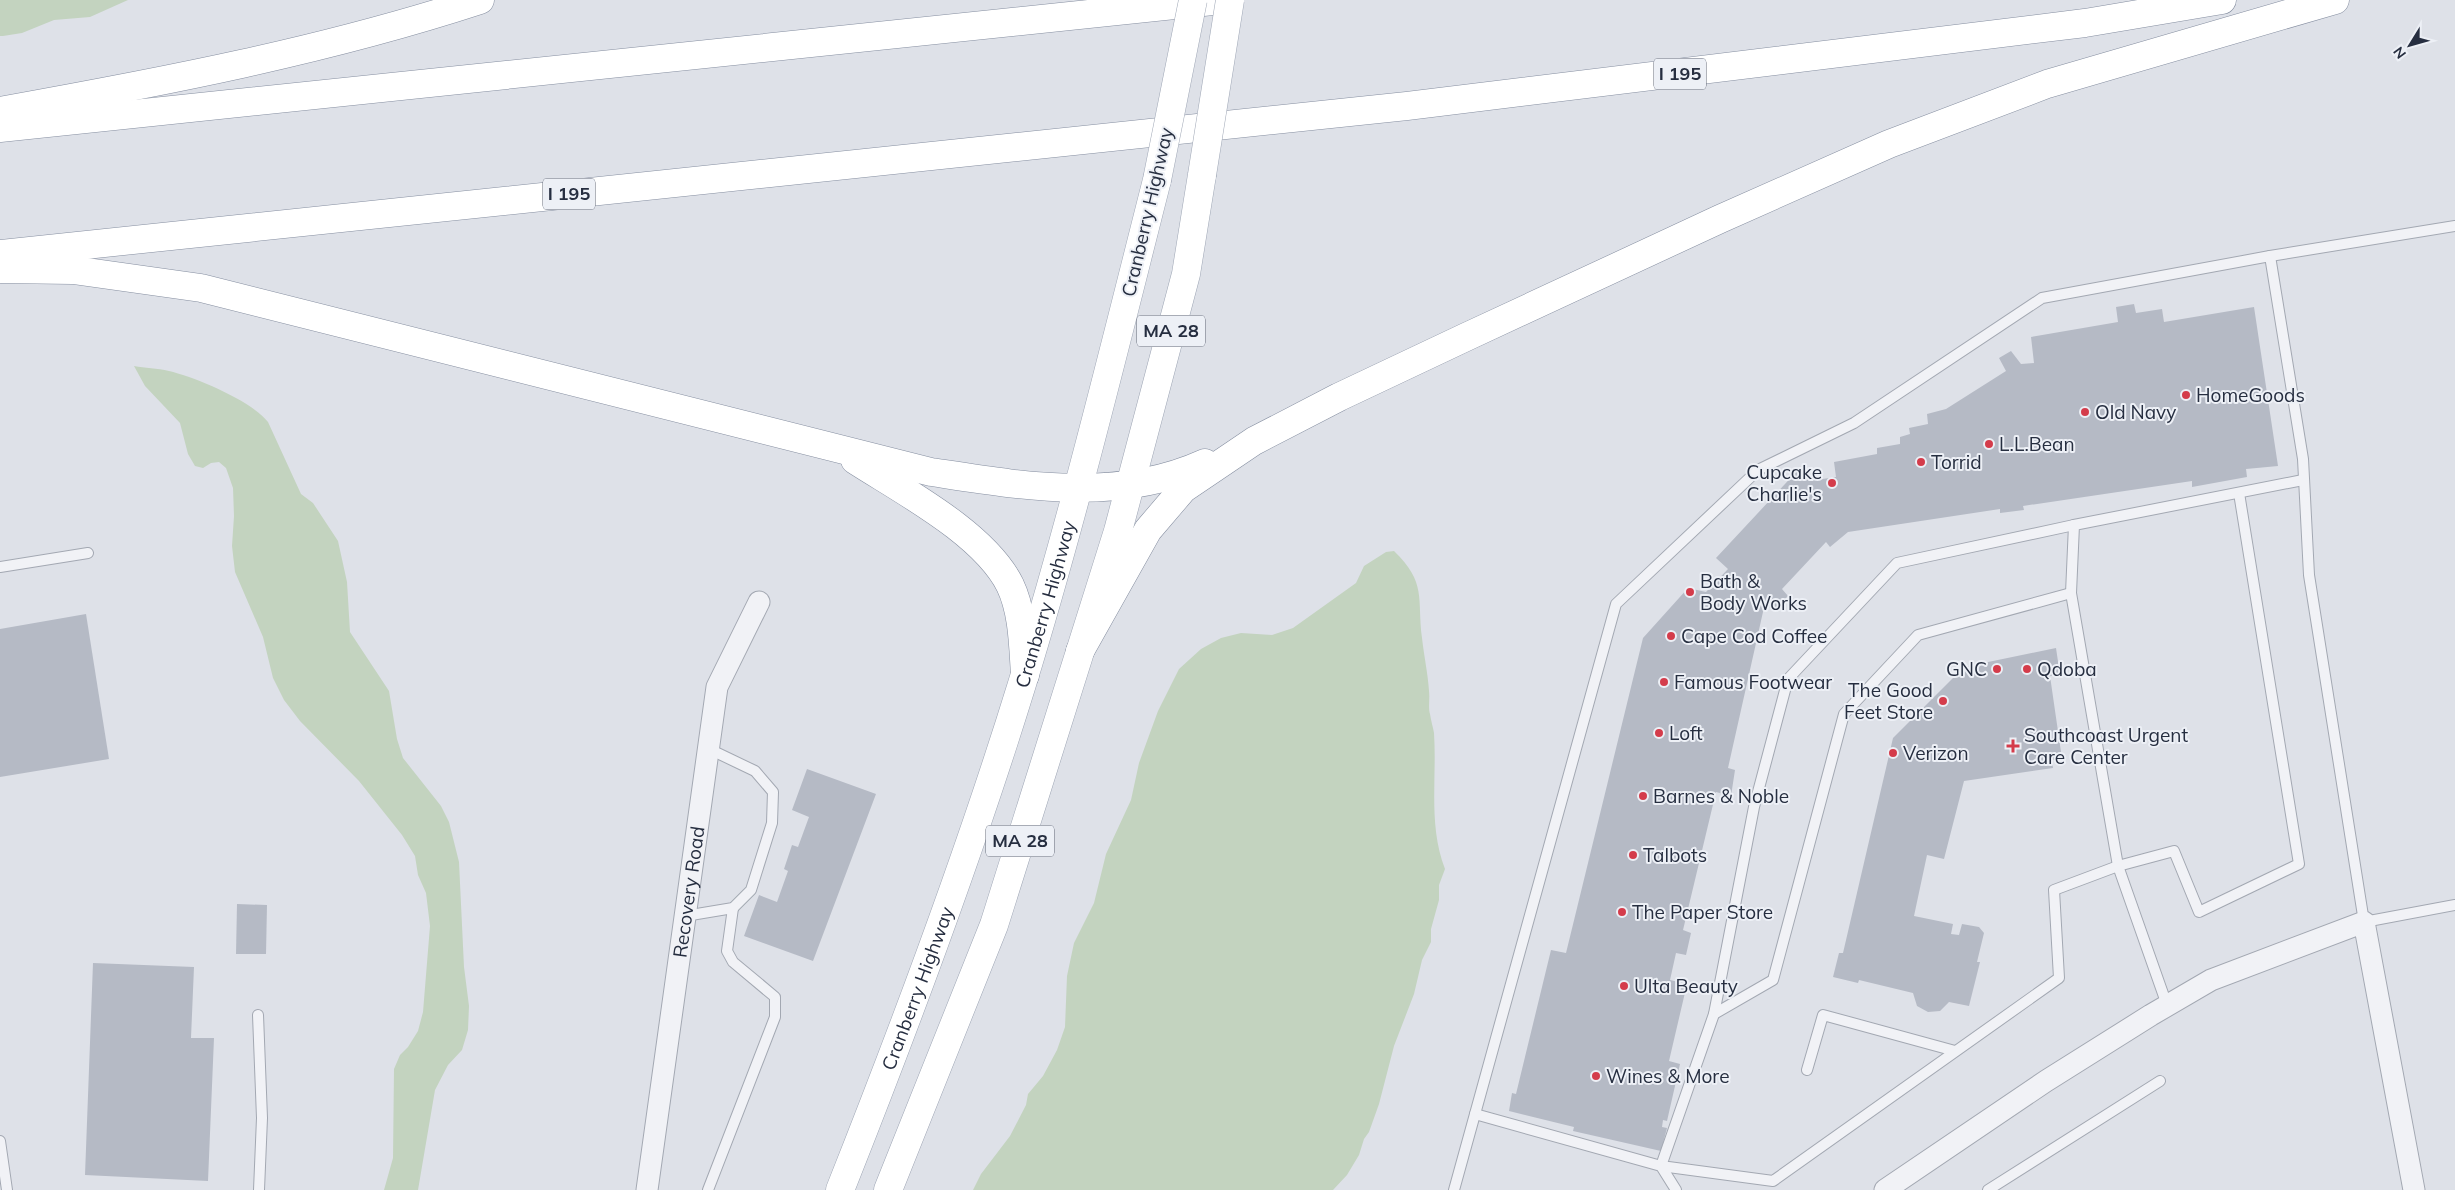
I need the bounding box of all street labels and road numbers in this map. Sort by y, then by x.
road number: I 195 [1654,59,1706,90]
street label: Cranberry Highway [1116,125,1178,299]
road number: I 195 [543,178,595,210]
road number: MA 28 [1137,316,1205,346]
street label: Cranberry Highway [1010,518,1081,691]
street label: Recovery Road [667,825,710,959]
road number: MA 28 [986,826,1054,856]
street label: Cranberry Highway [876,903,959,1074]

